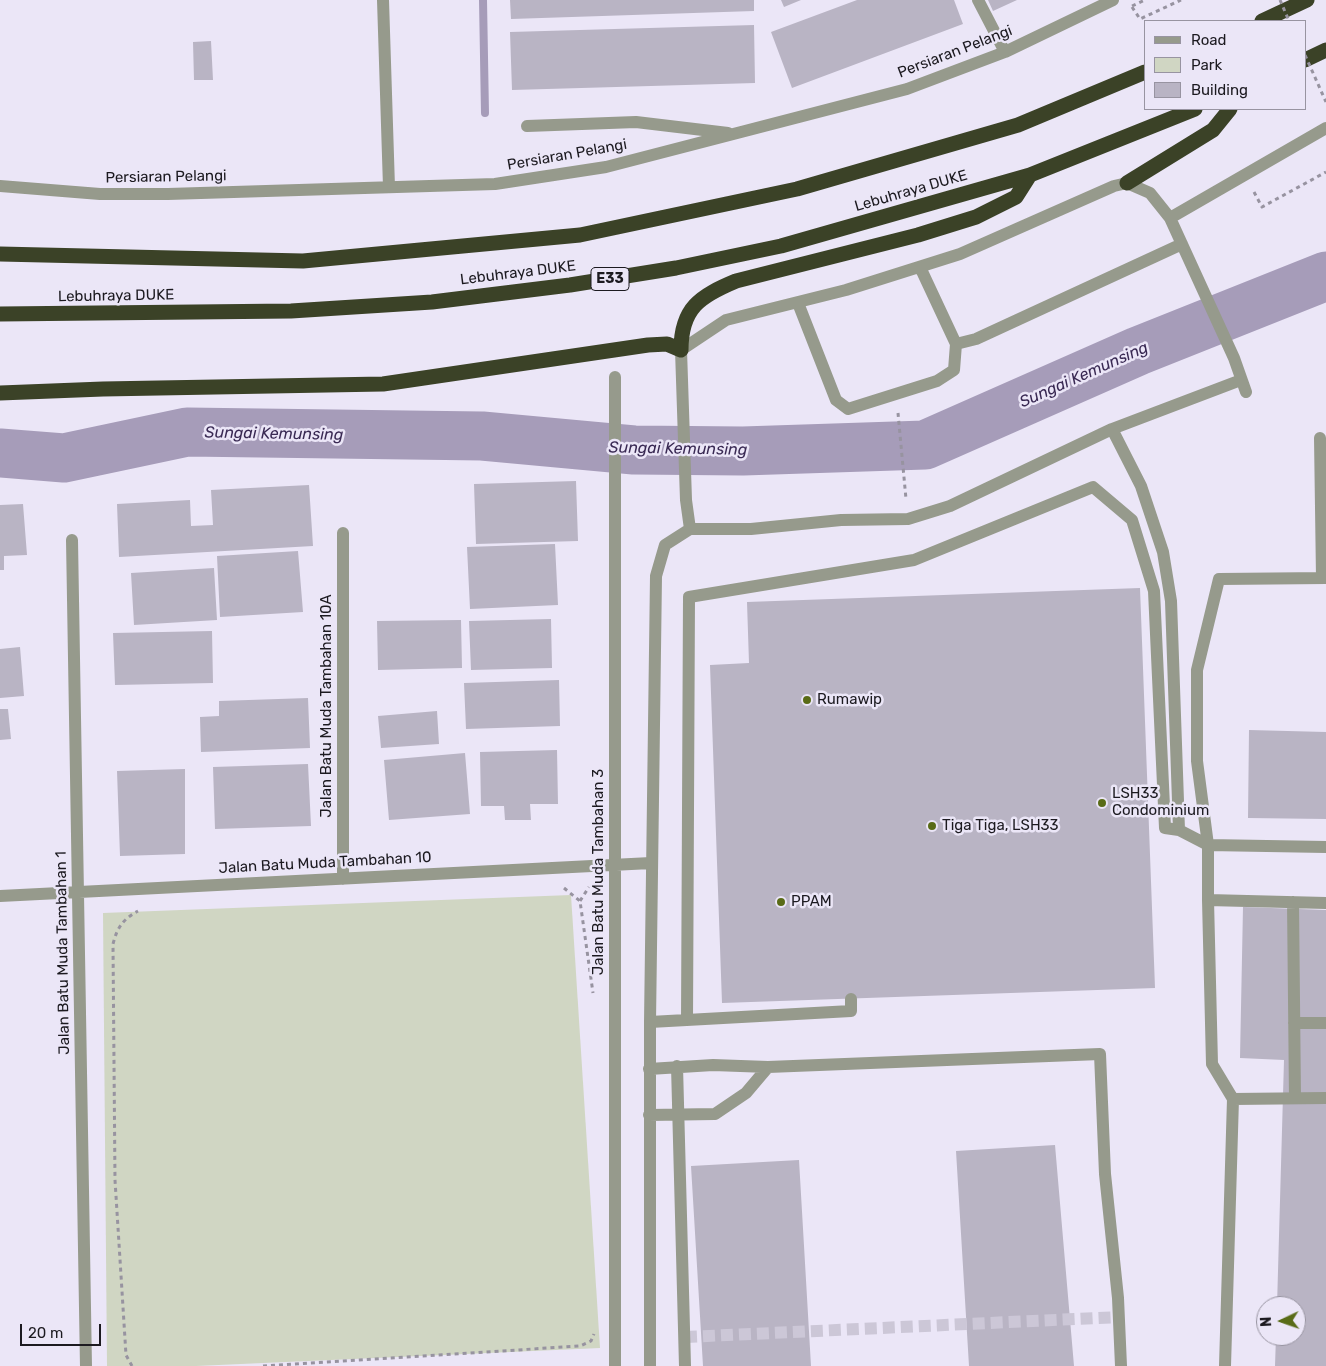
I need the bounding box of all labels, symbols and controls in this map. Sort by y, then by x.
legend [1144,20,1306,110]
street label: Persiaran Pelangi [895,22,1015,82]
text: Road [1191,31,1227,49]
text: Park [1191,56,1222,74]
text: Building [1191,81,1248,99]
street label: Persiaran Pelangi [506,136,628,174]
street label: Lebuhraya DUKE [853,166,969,216]
street label: Persiaran Pelangi [105,167,227,187]
street label: Lebuhraya DUKE [459,257,577,289]
road number: E33 [591,268,629,290]
street label: Lebuhraya DUKE [58,286,174,306]
water label: Sungai Kemunsing [1017,338,1151,412]
water label: Sungai Kemunsing [205,423,343,445]
water label: Sungai Kemunsing [609,438,747,460]
street label: Jalan Batu Muda Tambahan 10A [318,594,336,818]
place label: Rumawip [817,691,882,709]
marker: Rumawip [801,694,813,706]
street label: Jalan Batu Muda Tambahan 3 [590,769,608,975]
place label: LSH33 Condominium [1112,785,1209,820]
marker: LSH33 Condominium [1096,797,1108,809]
place label: Tiga Tiga, LSH33 [942,817,1059,835]
marker: Tiga Tiga, LSH33 [926,820,938,832]
street label: Jalan Batu Muda Tambahan 10 [218,848,432,878]
street label: Jalan Batu Muda Tambahan 1 [52,851,74,1055]
place label: PPAM [791,893,832,911]
marker: PPAM [775,896,787,908]
north arrow [1256,1296,1306,1346]
scale bar [22,1314,104,1346]
text: N [1258,1316,1275,1327]
text: 20 m [28,1324,63,1342]

